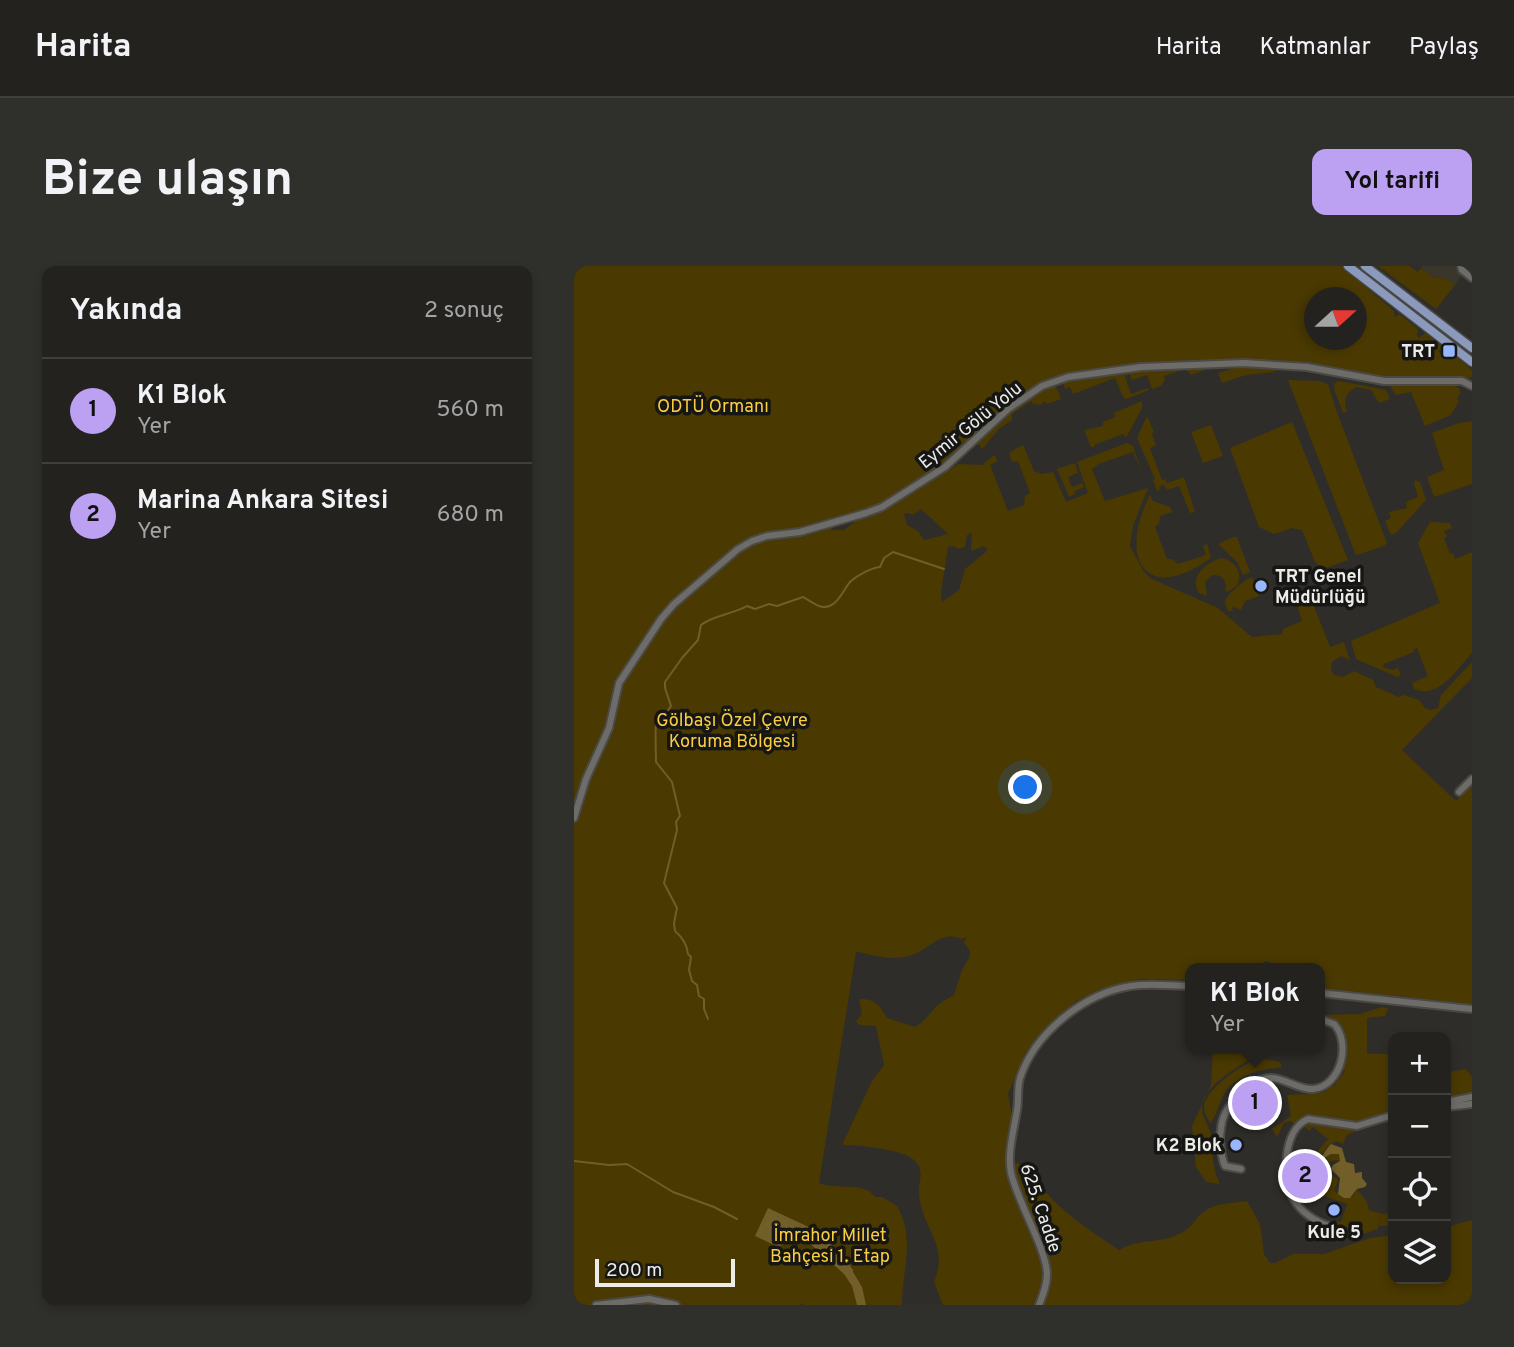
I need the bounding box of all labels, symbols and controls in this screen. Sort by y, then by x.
text: Harita [35,27,132,69]
text: Harita [1156,33,1222,63]
text: Katmanlar [1260,33,1371,63]
text: Paylaş [1409,33,1479,63]
button: Yol tarifi [1312,149,1472,215]
text: Bize ulaşın [42,151,293,213]
north arrow [1304,287,1367,350]
text: Yakında [70,293,182,330]
text: 2 sonuç [424,297,504,326]
place label: TRT [1401,341,1435,364]
marker: TRT [1441,343,1457,359]
street label: Eymir Gölü Yolu [915,378,1027,475]
text: K1 Blok [137,380,227,413]
park label: ODTÜ Ormanı [657,394,769,419]
text: 1 [88,396,98,425]
text: 560 m [436,396,504,425]
text: Yer [137,413,171,442]
text: Marina Ankara Sitesi [137,485,388,518]
text: 2 [86,501,100,530]
text: 680 m [437,501,504,530]
text: Yer [137,518,171,547]
place label: TRT Genel Müdürlüğü [1275,566,1366,610]
marker: TRT Genel Müdürlüğü [1253,578,1269,594]
park label: Gölbaşı Özel Çevre Koruma Bölgesi [656,708,808,754]
your location [1008,770,1042,804]
popup [1185,963,1325,1054]
text: K1 Blok [1210,978,1300,1011]
text: Yer [1210,1011,1244,1040]
map controls [1388,1032,1451,1284]
button: + [1388,1032,1451,1095]
pin: 1 [1232,1077,1278,1129]
button: − [1388,1095,1451,1158]
place label: K2 Blok [1156,1135,1222,1158]
marker: K2 Blok [1228,1137,1244,1153]
pin: 2 [1282,1150,1328,1202]
button: locate [1388,1158,1451,1221]
street label: 625. Cadde [1014,1161,1066,1256]
marker: Kule 5 [1326,1202,1342,1218]
button: layers [1388,1221,1451,1284]
place label: Kule 5 [1307,1222,1361,1245]
park label: İmrahor Millet Bahçesi 1. Etap [770,1223,890,1269]
scale bar [595,1256,735,1288]
text: 200 m [606,1259,662,1283]

